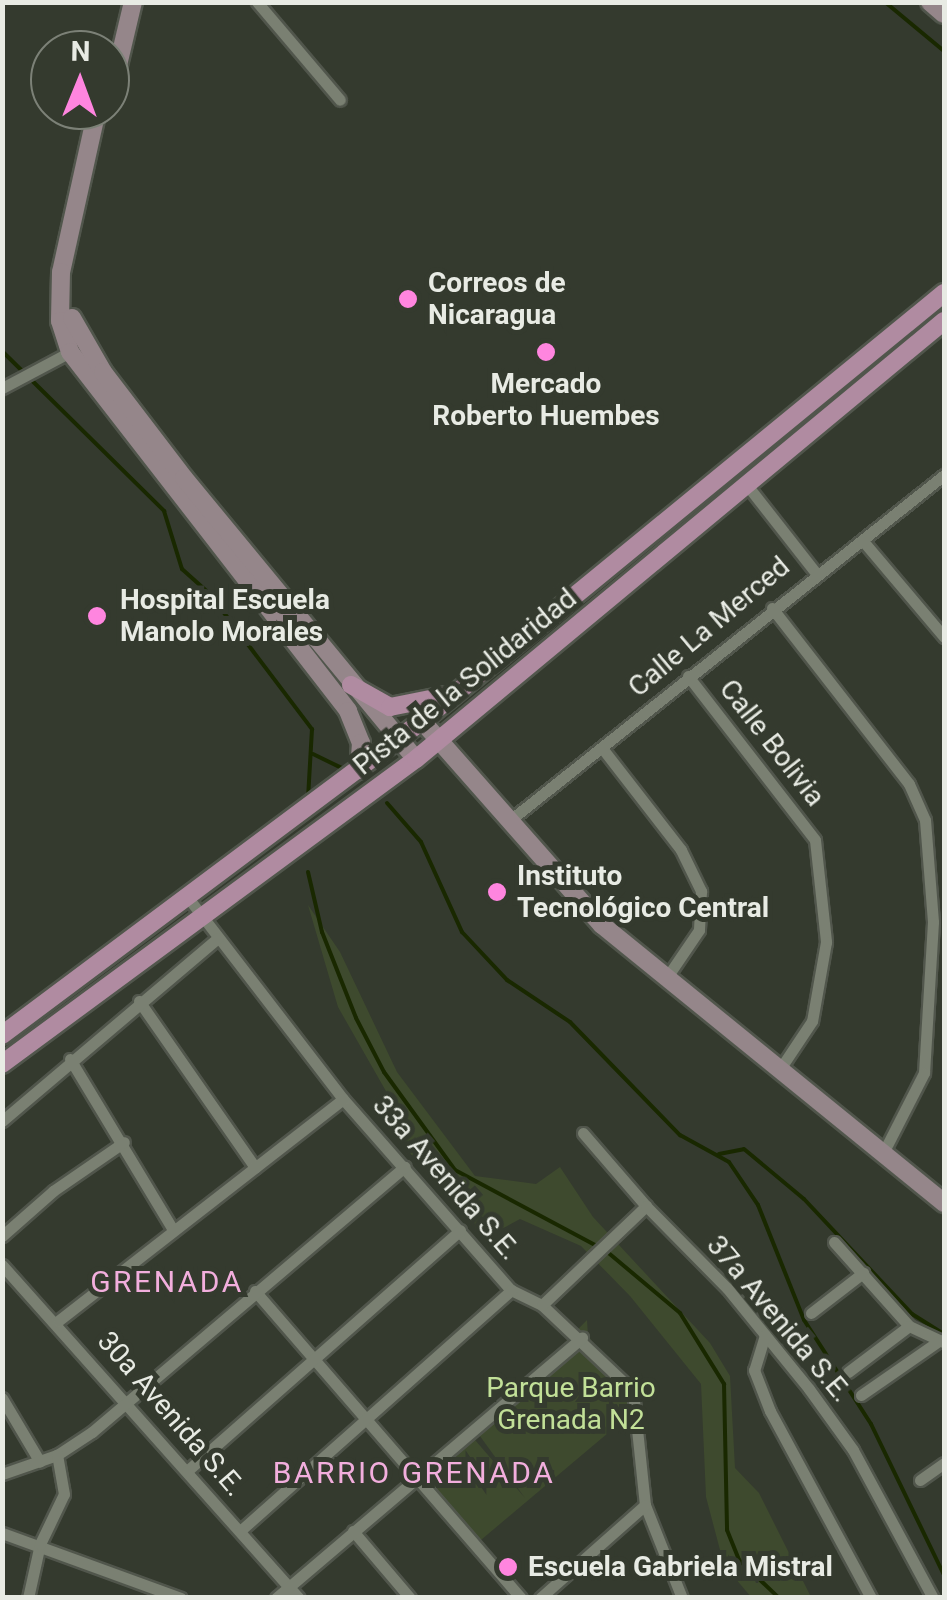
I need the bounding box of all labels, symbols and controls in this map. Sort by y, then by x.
north arrow [30,30,130,130]
text: N [70,35,91,68]
place label: Correos de Nicaragua [428,266,566,332]
marker: Correos de Nicaragua [397,288,419,310]
marker: Mercado Roberto Huembes [535,341,557,363]
place label: Mercado Roberto Huembes [432,367,660,433]
street label: Calle La Merced [622,550,796,704]
street label: Pista de la Solidaridad [347,582,583,782]
place label: Hospital Escuela Manolo Morales [120,583,330,649]
marker: Hospital Escuela Manolo Morales [84,603,110,629]
street label: Calle Bolivia [712,673,832,813]
place label: Instituto Tecnológico Central [517,859,769,925]
marker: Instituto Tecnológico Central [486,881,508,903]
street label: 33a Avenida S.E. [365,1089,527,1267]
street label: 37a Avenida S.E. [700,1229,858,1409]
district label: GRENADA [90,1264,244,1300]
street label: 30a Avenida S.E. [90,1325,252,1503]
park label: Parque Barrio Grenada N2 [486,1371,656,1437]
district label: BARRIO GRENADA [273,1455,555,1491]
place label: Escuela Gabriela Mistral [528,1550,833,1584]
marker: Escuela Gabriela Mistral [497,1556,519,1578]

